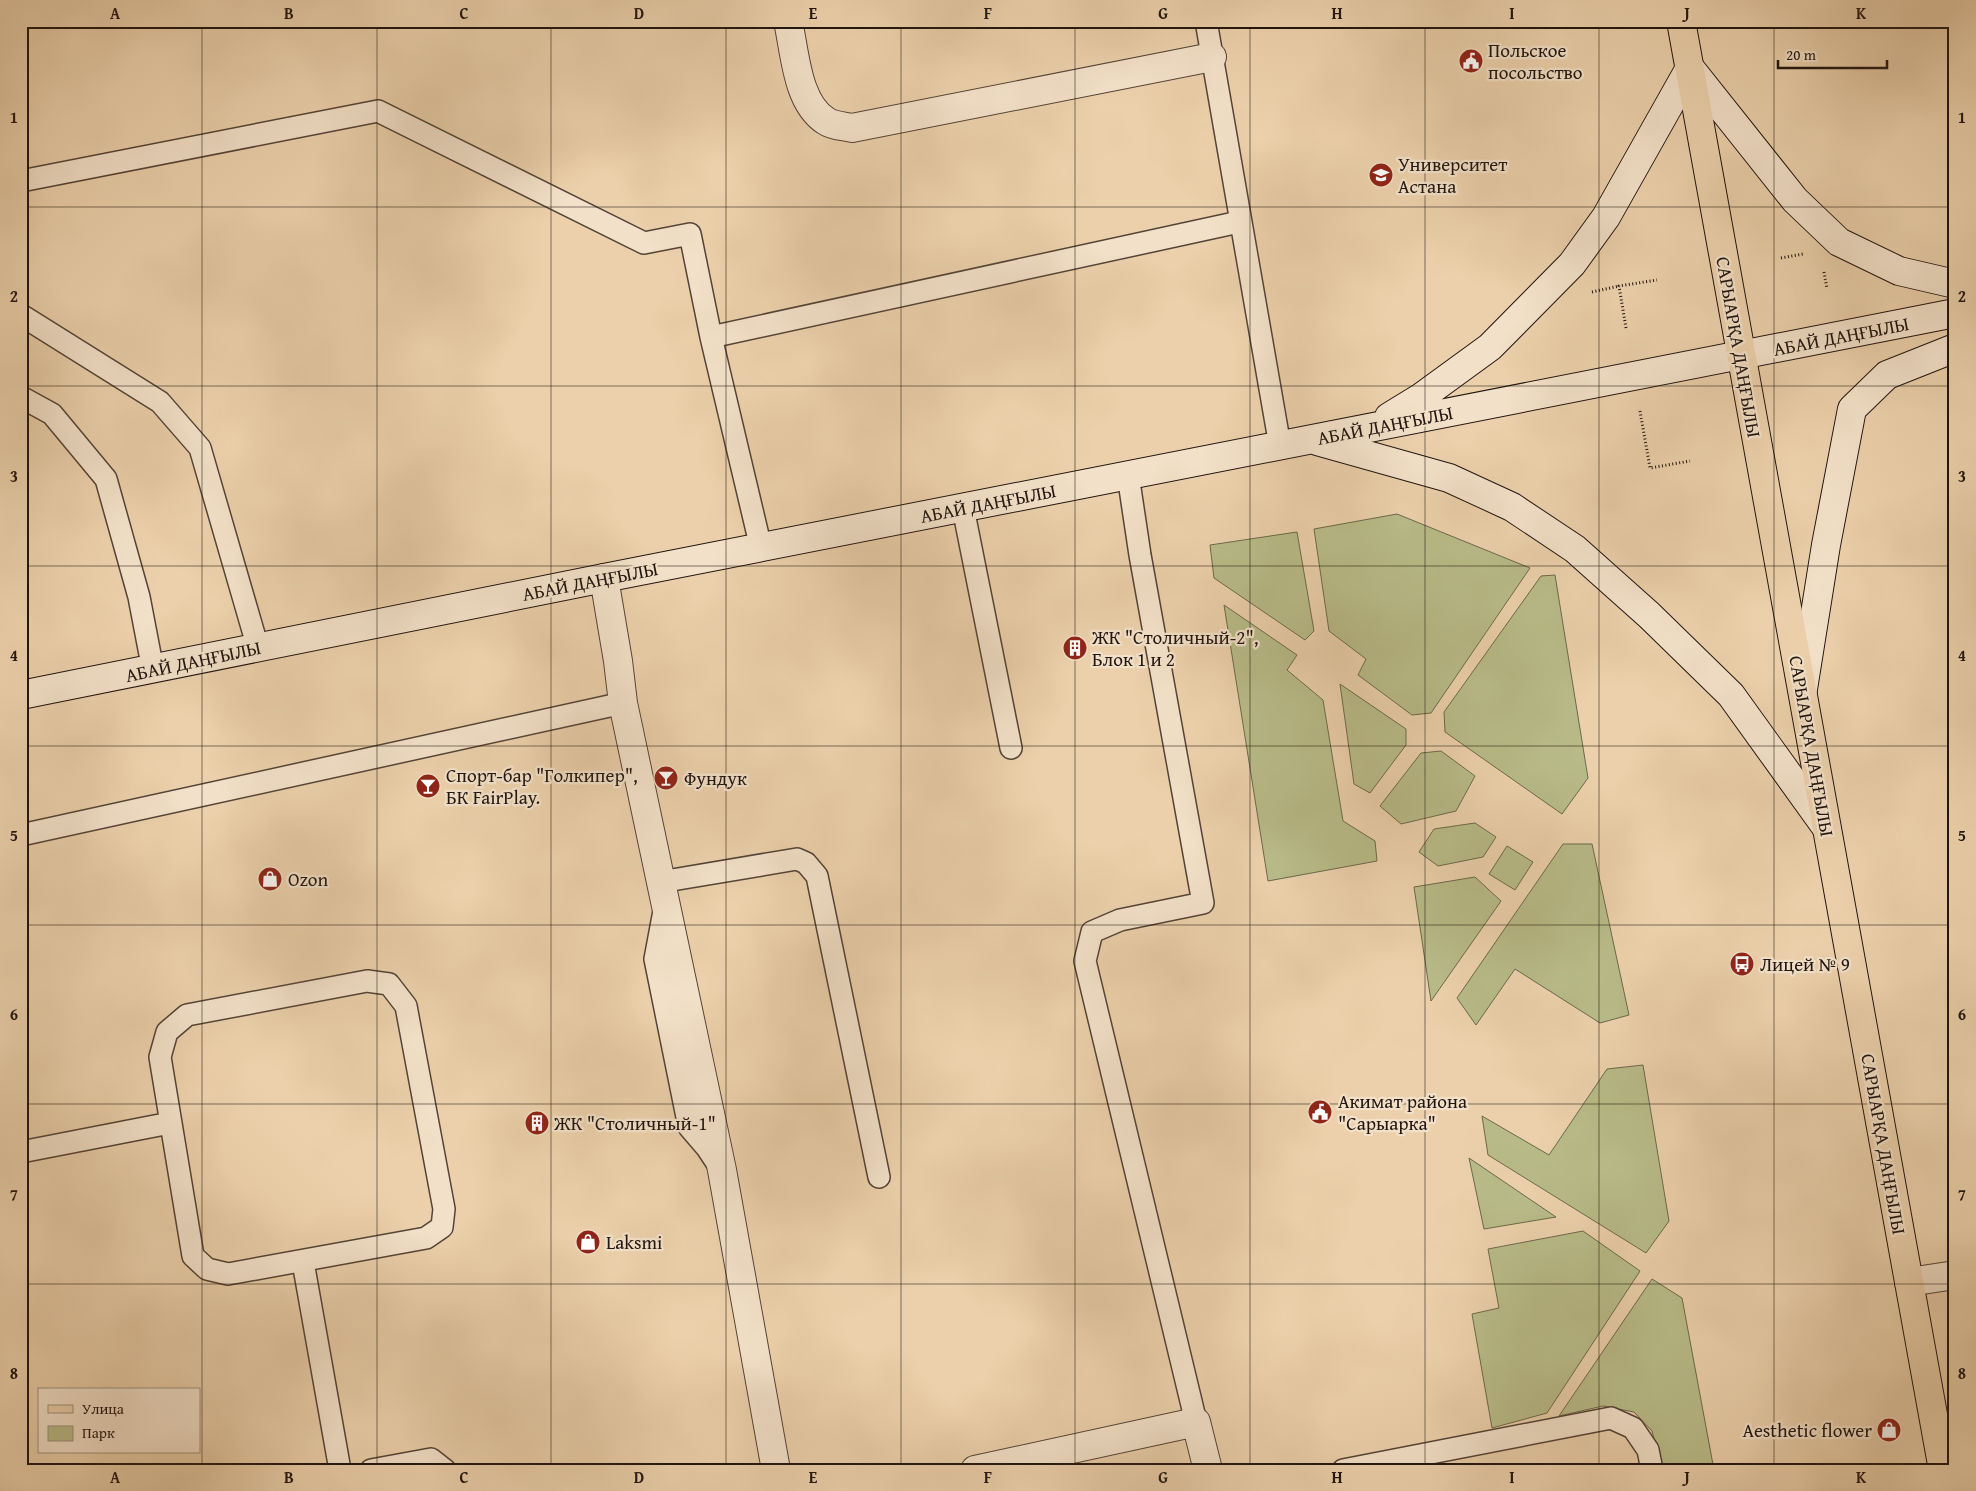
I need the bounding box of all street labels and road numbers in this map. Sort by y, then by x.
street label: САРЫАРҚА ДАҢҒЫЛЫ [1709,254,1769,440]
street label: АБАЙ ДАҢҒЫЛЫ [1771,309,1912,363]
street label: АБАЙ ДАҢҒЫЛЫ [1315,398,1456,452]
street label: АБАЙ ДАҢҒЫЛЫ [918,476,1059,530]
street label: АБАЙ ДАҢҒЫЛЫ [520,554,661,608]
street label: АБАЙ ДАҢҒЫЛЫ [123,633,264,689]
street label: САРЫАРҚА ДАҢҒЫЛЫ [1782,653,1842,839]
street label: САРЫАРҚА ДАҢҒЫЛЫ [1854,1051,1914,1237]

